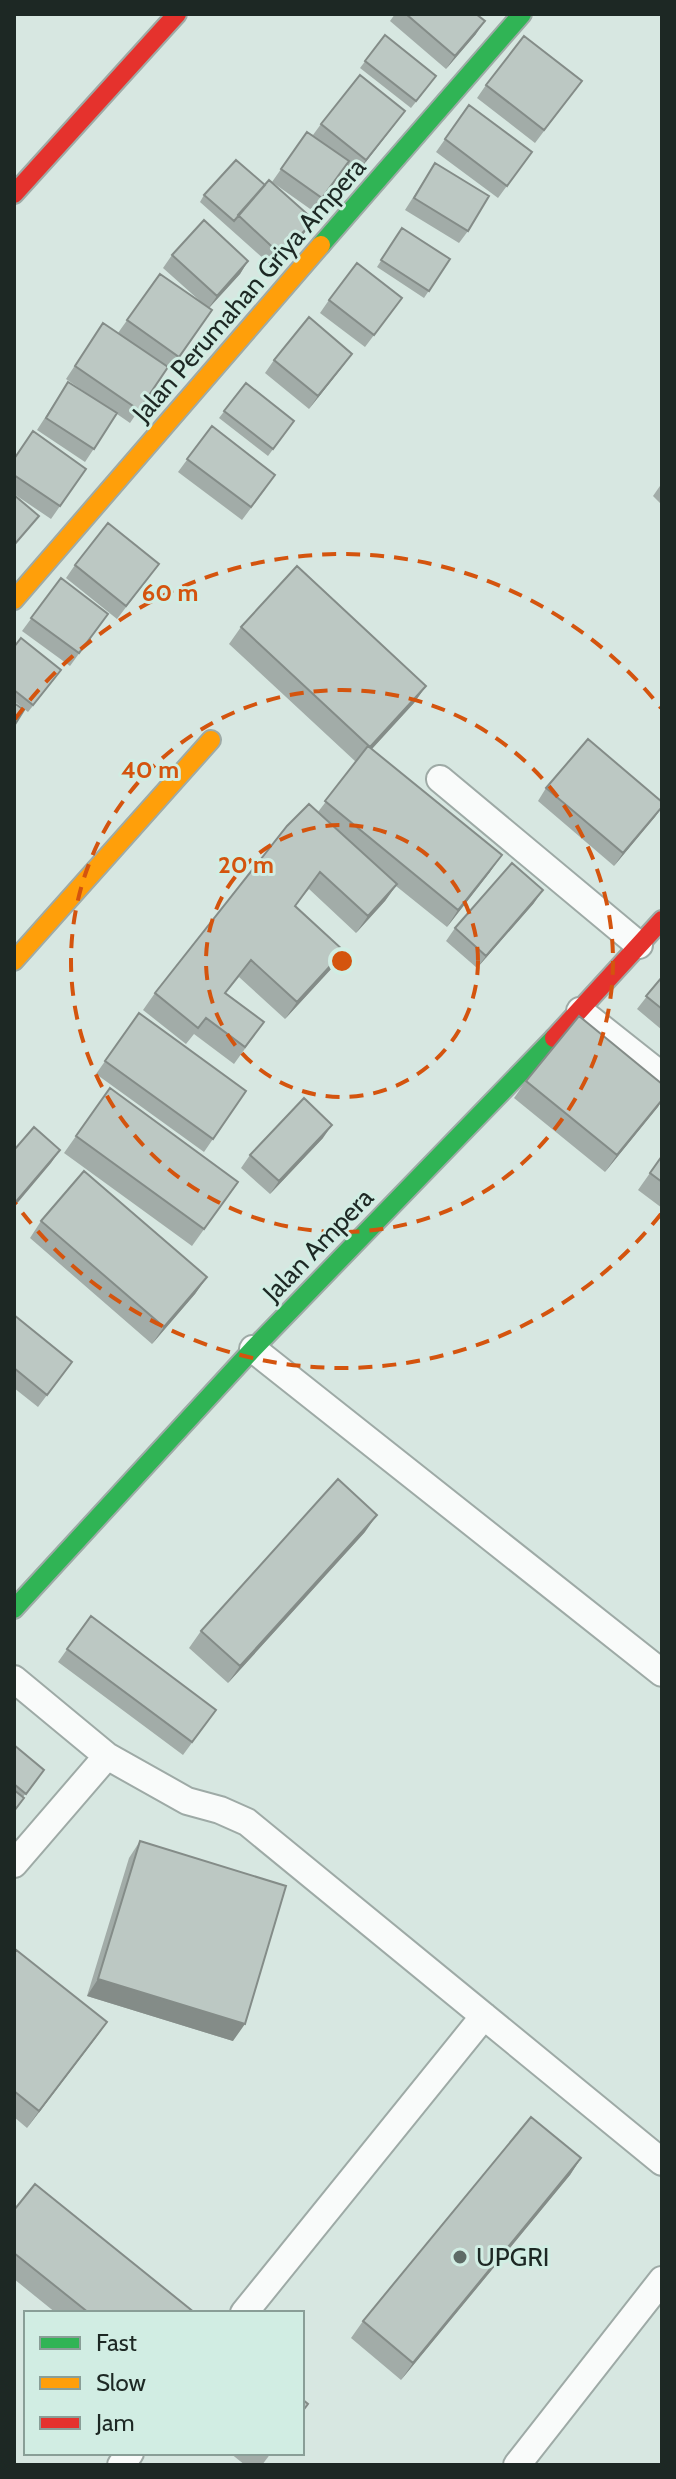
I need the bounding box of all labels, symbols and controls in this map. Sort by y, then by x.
street label: Jalan Perumahan Griya Ampera [125,151,373,429]
text: 60 m [142,578,198,607]
text: 40 m [121,755,179,784]
text: 20 m [218,850,274,879]
centre of rings [328,947,356,975]
street label: Jalan Ampera [255,1181,380,1309]
place label: UPGRI [476,2241,549,2273]
marker: UPGRI [451,2248,469,2266]
legend [24,2311,304,2455]
text: Fast [96,2328,137,2357]
text: Slow [96,2368,146,2397]
text: Jam [95,2408,134,2437]

